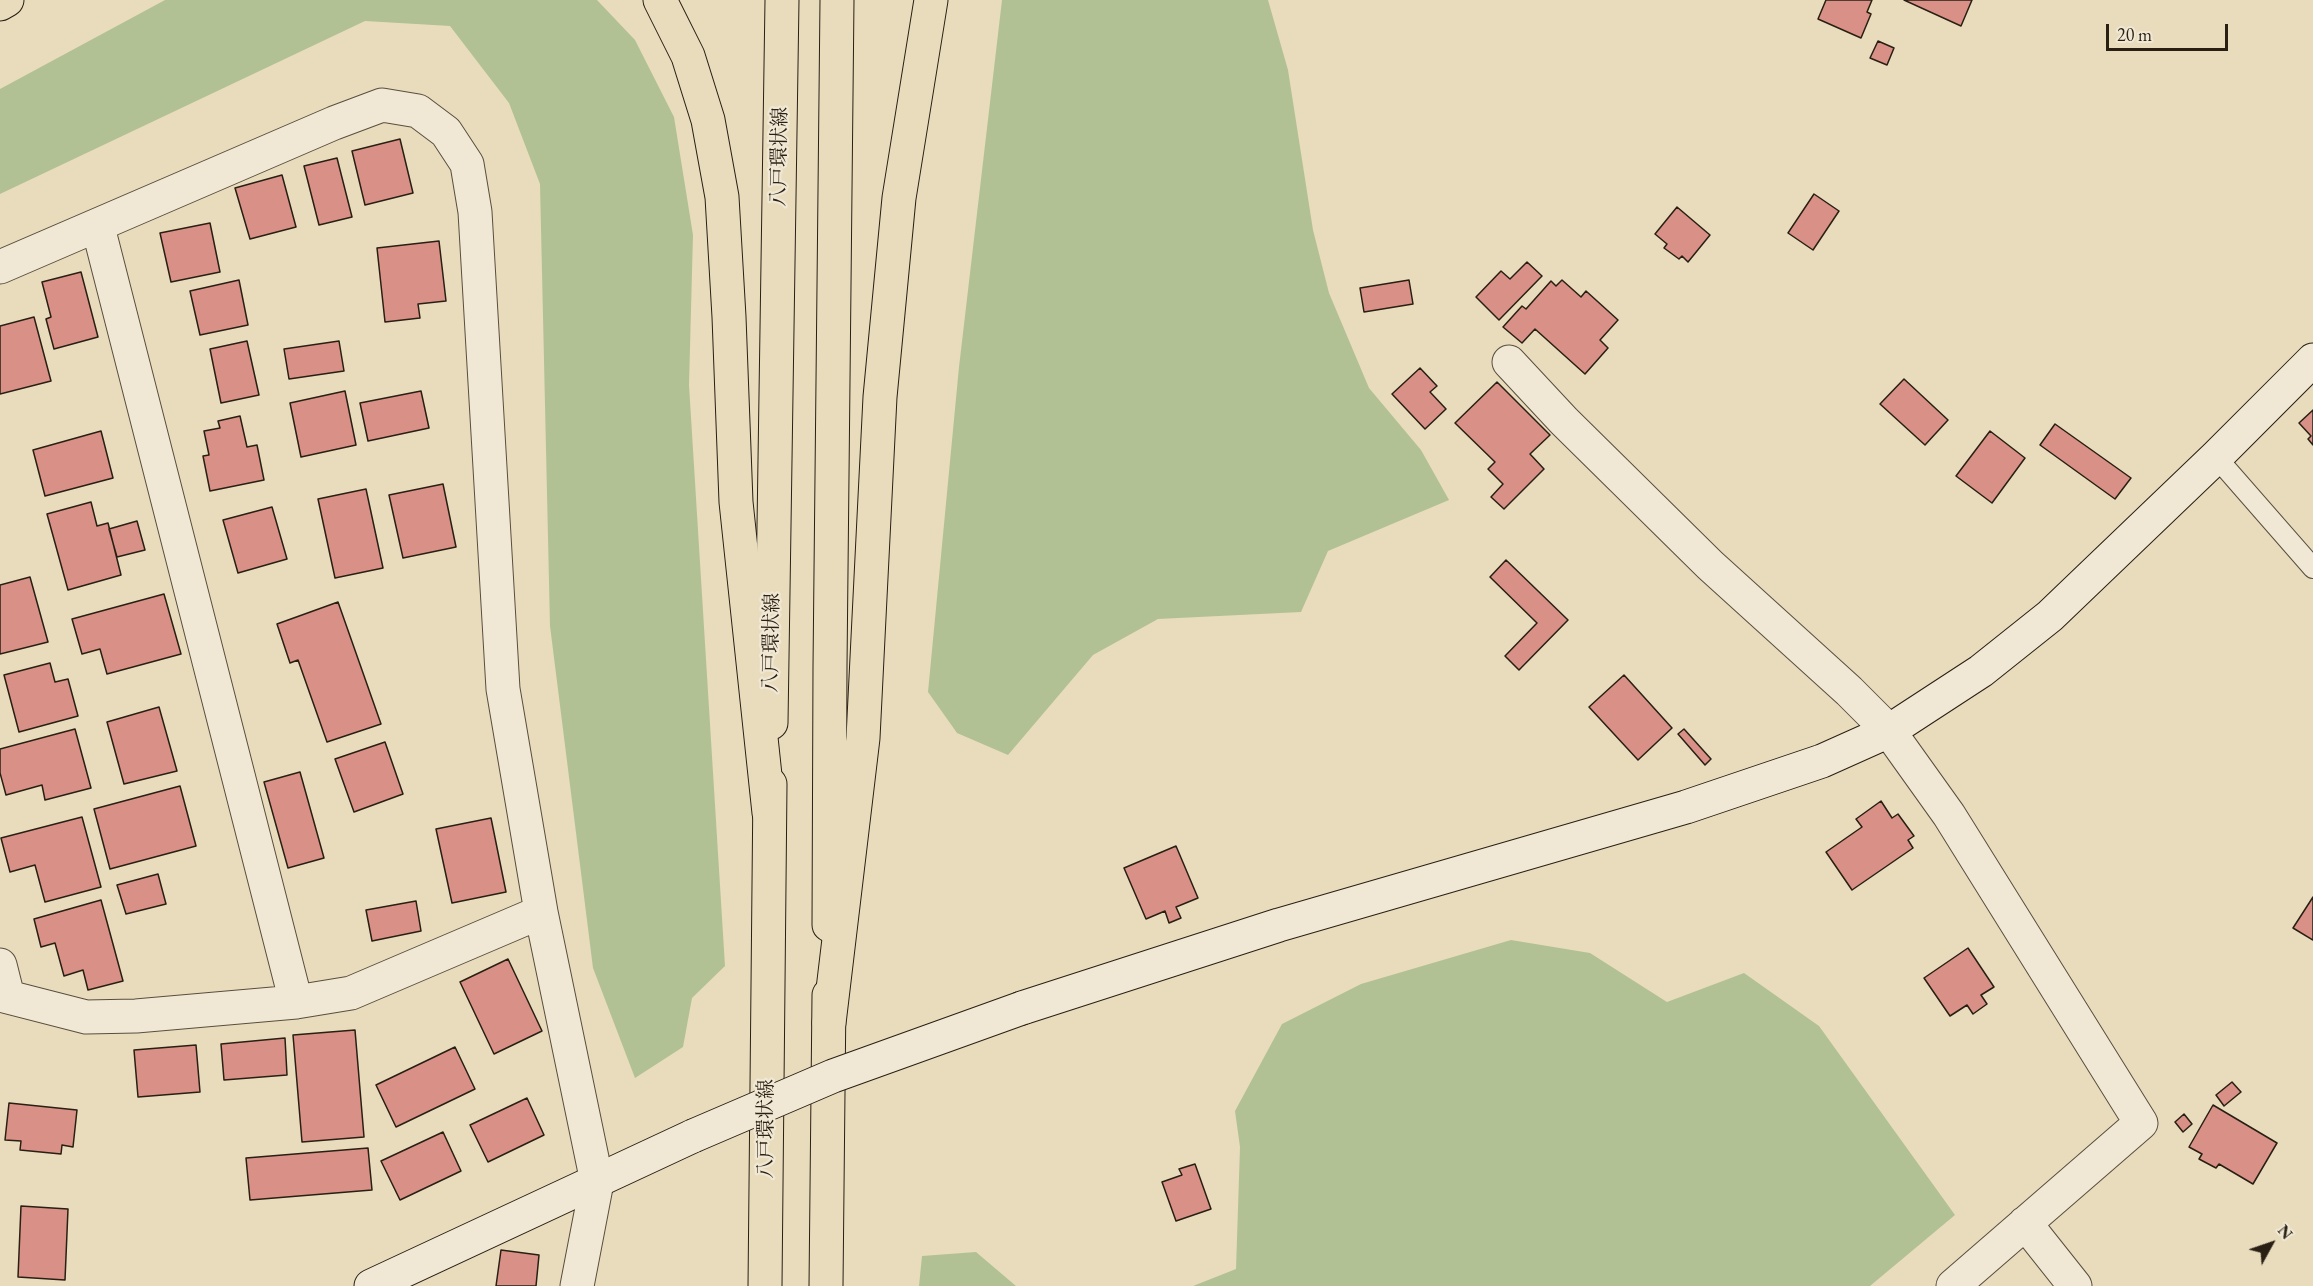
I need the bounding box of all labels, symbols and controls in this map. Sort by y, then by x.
scale bar [2109,12,2230,50]
text: 20 m [2117,23,2152,46]
street label: 八戸環状線 [767,107,793,207]
street label: 八戸環状線 [759,593,785,693]
street label: 八戸環状線 [755,1079,779,1179]
north arrow [2241,1214,2301,1274]
text: N [2273,1220,2297,1244]

